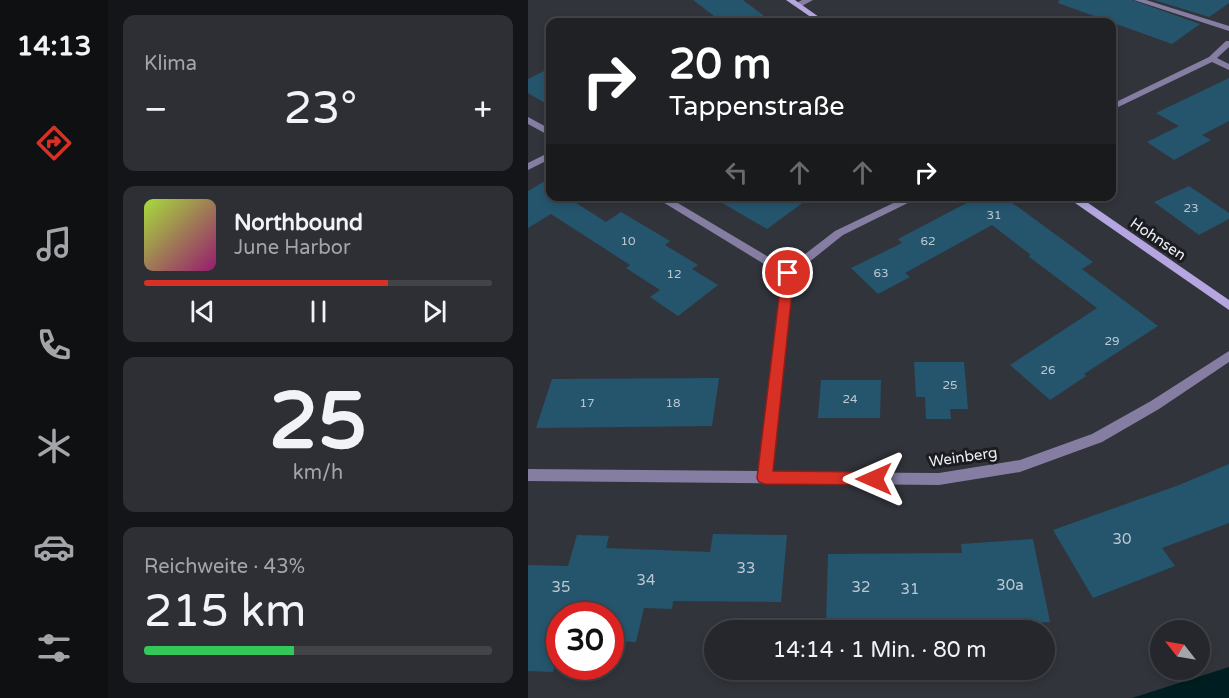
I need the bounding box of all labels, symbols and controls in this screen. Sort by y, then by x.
text: 14:13 [17,30,91,63]
text: 20 m [669,39,771,90]
icon: right [570,42,648,120]
text: Klima [144,52,197,76]
text: 23° [284,82,357,136]
text: − [144,90,168,129]
text: + [473,90,492,129]
text: Tappenstraße [669,90,845,123]
icon: directions [33,122,75,164]
icon: left [720,156,753,189]
icon: ahead [783,156,816,189]
icon: ahead [846,156,879,189]
icon: right [909,156,942,189]
house number: 23 [1183,201,1199,215]
house number: 31 [986,208,1002,222]
text: Northbound [234,210,363,236]
street label: Hohnsen [1127,214,1189,264]
icon: music [33,223,75,265]
house number: 10 [620,234,636,248]
house number: 62 [920,234,936,248]
text: June Harbor [234,236,351,260]
pin [762,247,813,298]
icon: arrive [771,256,804,289]
house number: 63 [873,266,889,280]
house number: 12 [666,267,682,281]
icon: previous [186,295,219,328]
icon: pause [302,295,335,328]
icon: next [418,295,451,328]
icon: phone [33,324,75,366]
house number: 29 [1104,334,1120,348]
house number: 26 [1040,363,1056,377]
text: 25 [269,375,367,469]
house number: 25 [942,378,958,392]
house number: 24 [842,392,858,406]
house number: 17 [579,396,595,410]
house number: 18 [665,396,681,410]
icon: climate [33,425,75,467]
street label: Weinberg [928,443,998,471]
position arrow [842,447,906,511]
text: km/h [293,461,343,485]
icon: car [33,526,75,568]
house number: 30 [1113,530,1131,548]
text: Reichweite · 43% [144,555,305,579]
house number: 33 [737,559,755,577]
house number: 34 [637,571,655,589]
house number: 30a [996,576,1024,594]
house number: 35 [552,578,570,596]
house number: 32 [852,578,870,596]
house number: 31 [901,580,919,598]
text: 215 km [144,585,306,639]
speed limit sign: 30 [546,602,624,680]
north arrow [1150,620,1210,680]
map controls [1150,620,1210,680]
icon: filters [33,627,75,669]
text: 14:14 · 1 Min. · 80 m [772,637,987,663]

